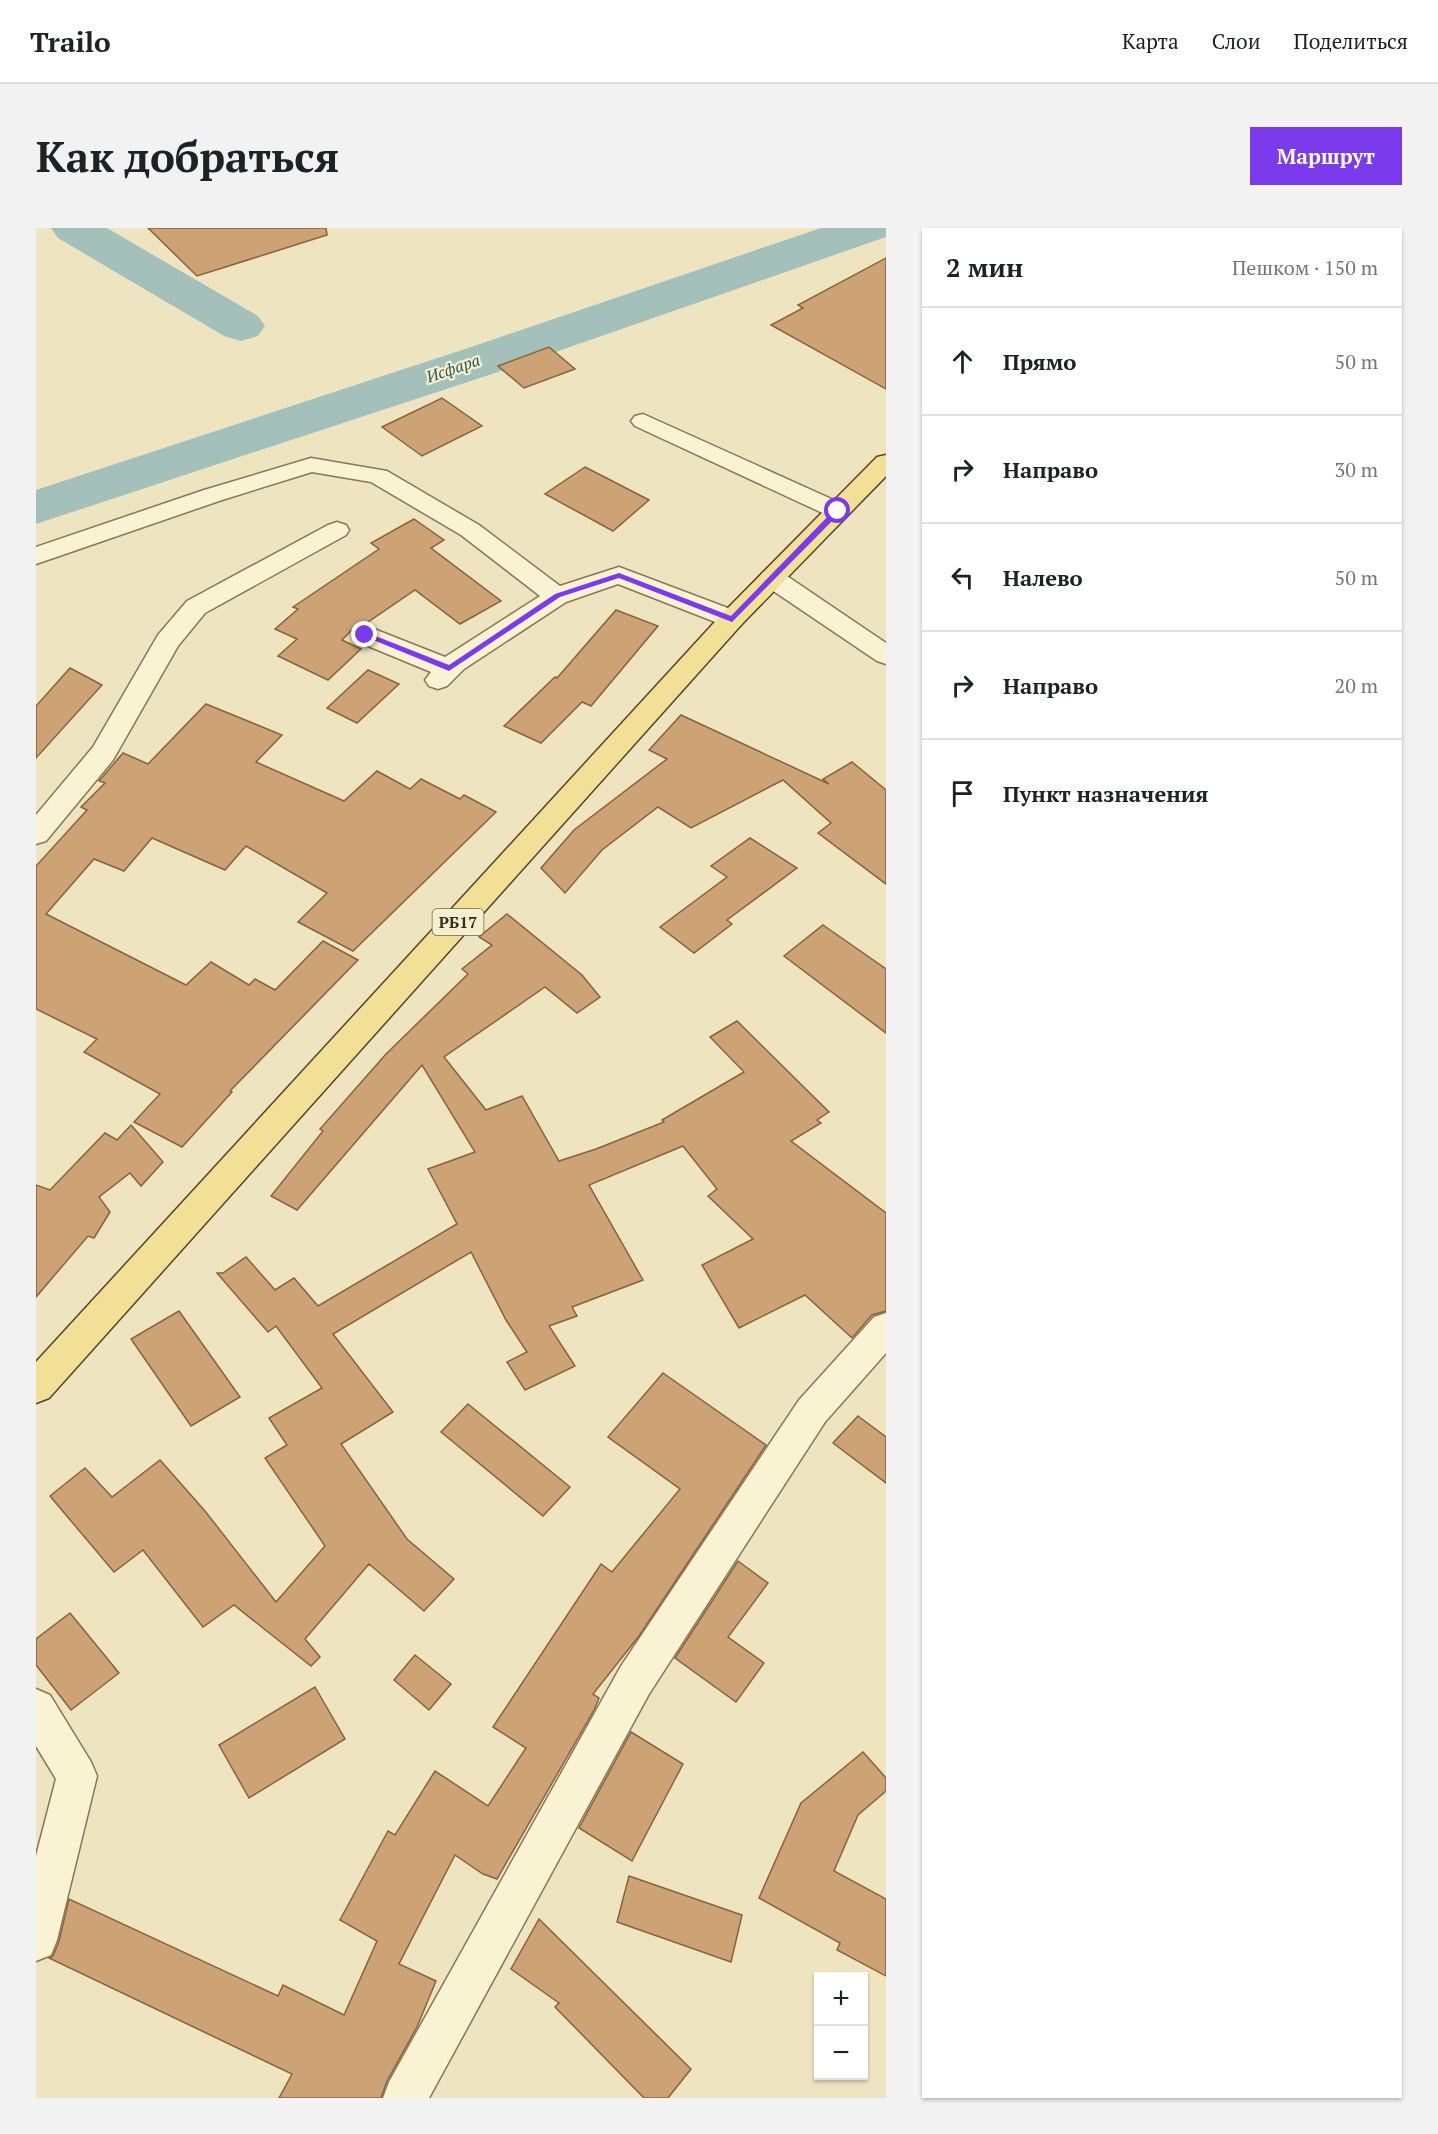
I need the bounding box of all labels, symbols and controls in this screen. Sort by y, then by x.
text: Trailo [30,23,111,60]
text: Карта [1122,27,1179,55]
text: Слои [1212,27,1261,55]
text: Поделиться [1294,27,1408,55]
button: Маршрут [1250,127,1402,185]
text: Как добраться [36,128,339,184]
text: 2 мин [946,250,1023,284]
text: Пешком · 150 m [1232,254,1378,281]
icon: ahead [946,345,979,378]
text: Прямо [1003,347,1076,376]
text: 50 m [1335,348,1378,375]
water label: Исфара [422,349,483,388]
icon: right [946,453,979,486]
text: Направо [1003,455,1098,484]
text: 30 m [1335,456,1378,483]
route start [824,497,850,523]
icon: left [946,561,979,594]
text: Налево [1003,563,1083,592]
text: 50 m [1335,564,1378,591]
route end [351,621,377,647]
icon: right [946,669,979,702]
text: Направо [1003,671,1098,700]
text: 20 m [1335,672,1378,699]
icon: arrive [946,777,979,810]
text: Пункт назначения [1003,779,1208,808]
road number: РБ17 [432,909,484,935]
map controls [814,1972,868,2080]
button: + [814,1972,868,2026]
button: − [814,2026,868,2080]

